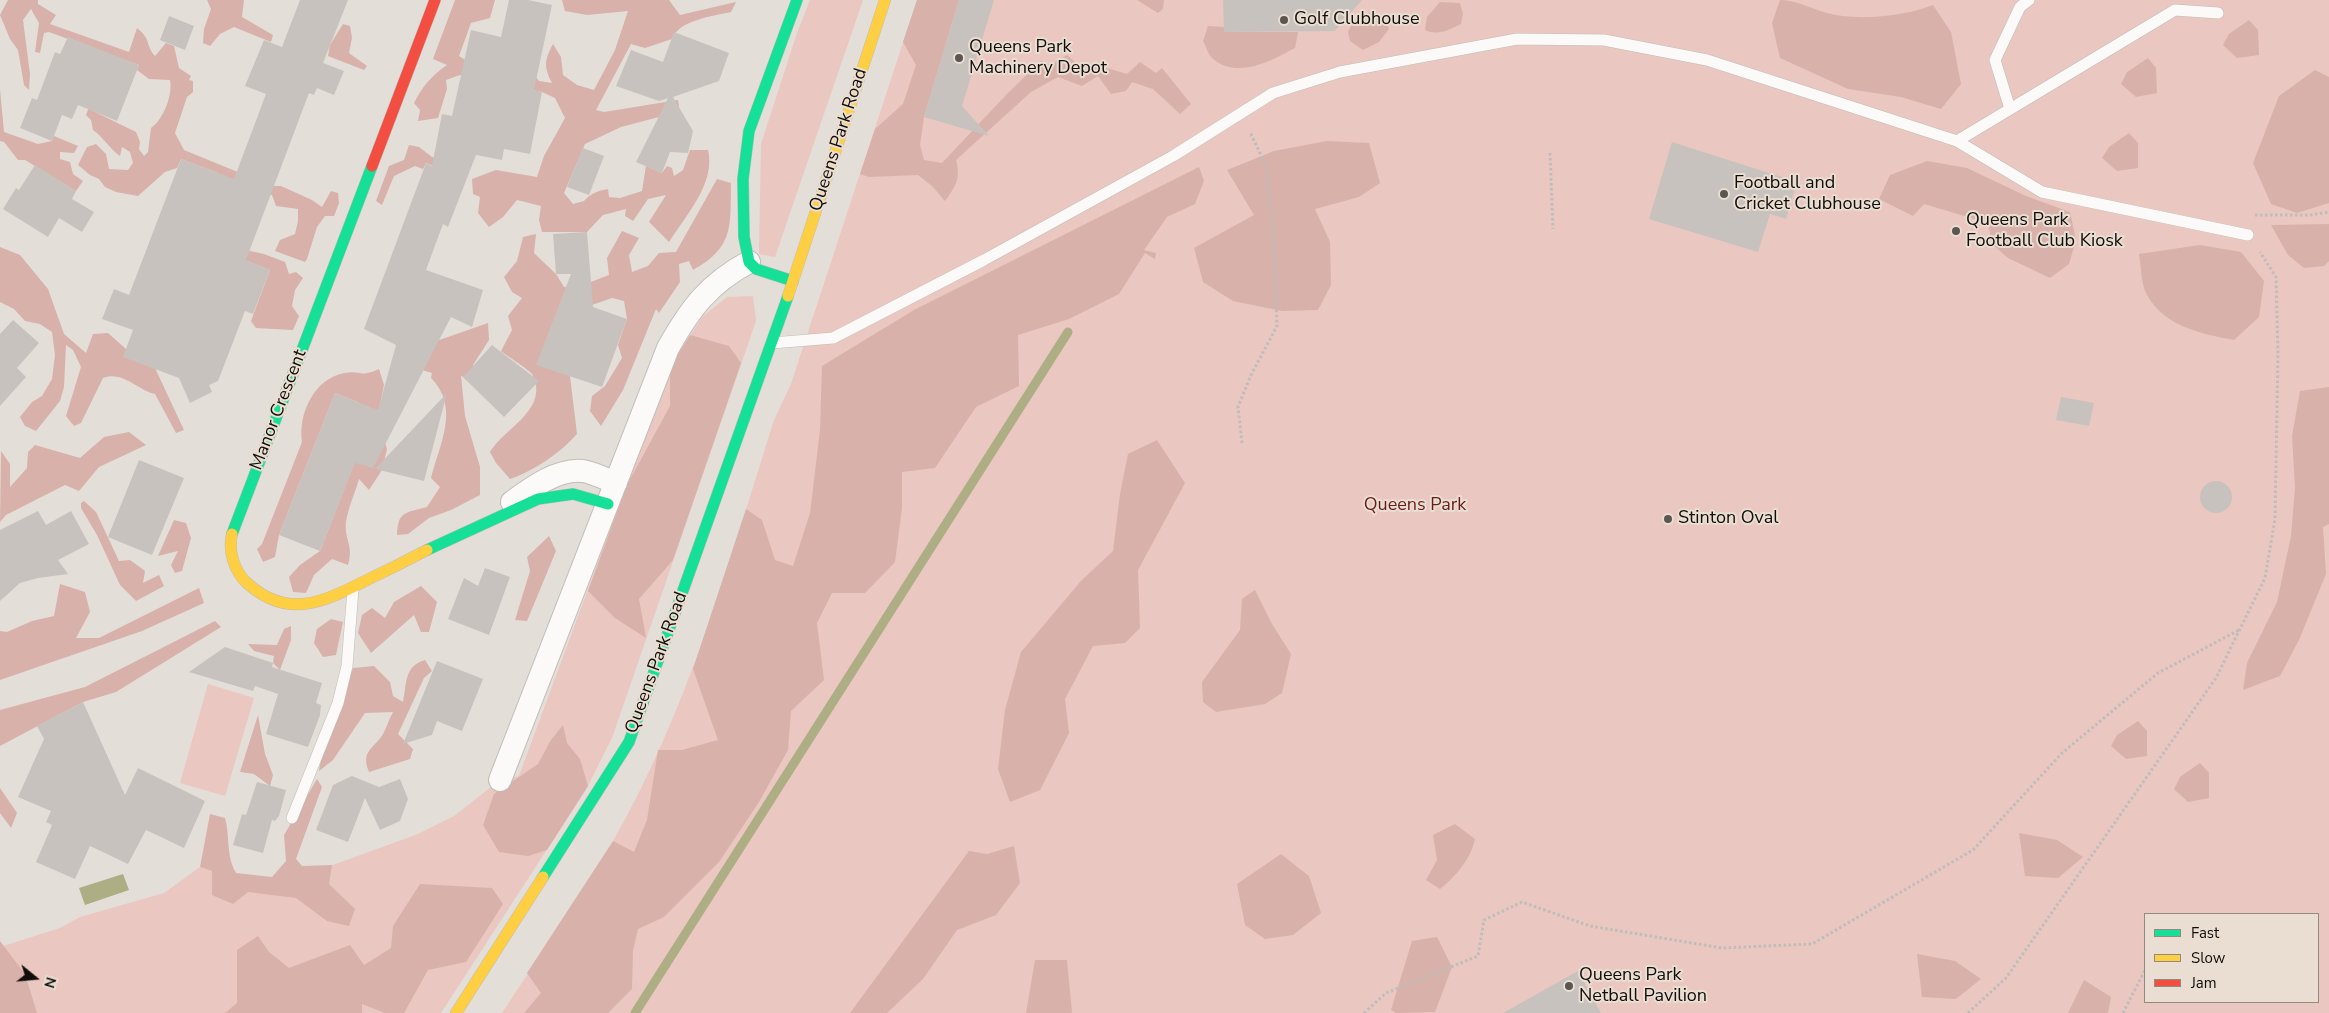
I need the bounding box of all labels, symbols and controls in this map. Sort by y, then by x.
place label: Golf Clubhouse [1294,9,1419,31]
marker: Golf Clubhouse [1278,14,1290,26]
place label: Queens Park Machinery Depot [969,37,1107,80]
marker: Queens Park Machinery Depot [953,52,965,64]
street label: Queens Park Road [806,66,872,214]
place label: Football and Cricket Clubhouse [1734,173,1881,215]
marker: Football and Cricket Clubhouse [1718,188,1730,200]
place label: Queens Park Football Club Kiosk [1966,210,2123,252]
marker: Queens Park Football Club Kiosk [1950,225,1962,237]
street label: Manor Crescent [246,347,312,473]
park label: Queens Park [1364,495,1466,517]
place label: Stinton Oval [1678,508,1779,530]
marker: Stinton Oval [1662,513,1674,525]
street label: Queens Park Road [621,589,693,737]
legend [2144,913,2319,1003]
text: Fast [2191,923,2219,943]
text: Slow [2191,948,2225,968]
north arrow [10,953,60,1003]
place label: Queens Park Netball Pavilion [1579,965,1707,1008]
text: Jam [2191,973,2217,993]
text: N [39,975,60,990]
marker: Queens Park Netball Pavilion [1563,980,1575,992]

